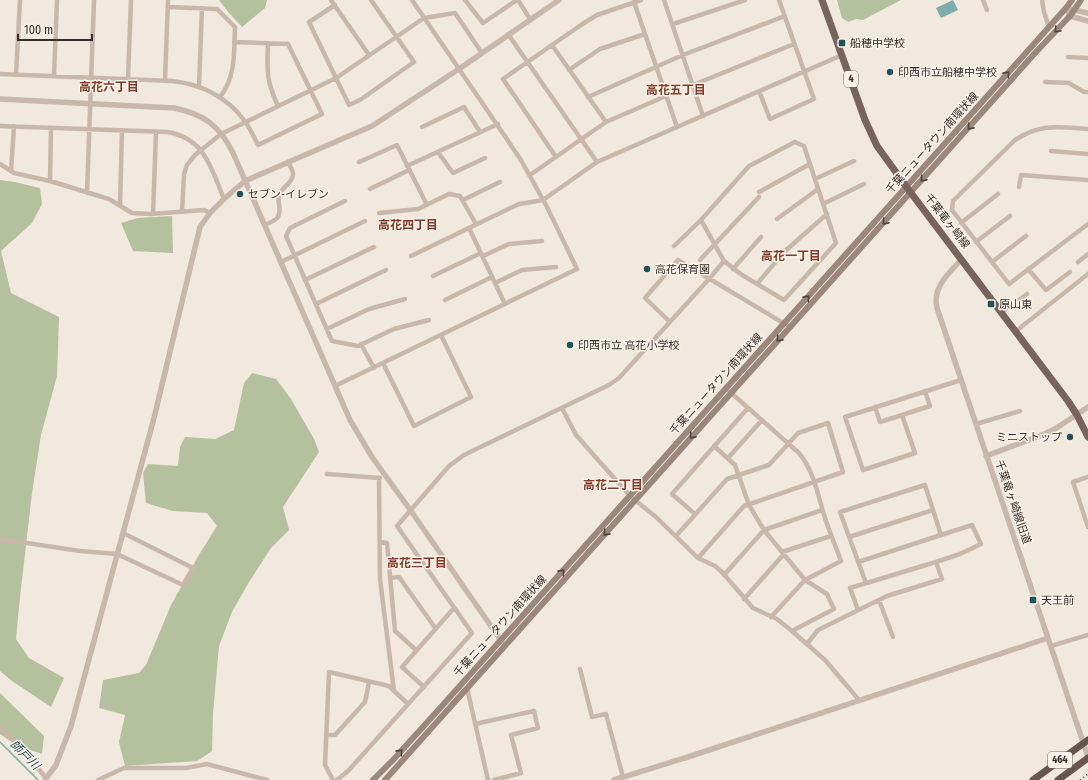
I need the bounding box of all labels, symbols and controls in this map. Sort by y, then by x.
scale bar [18,16,92,42]
text: 100 m [24,23,53,37]
one-way arrow [1054,25,1062,33]
place label: 船穂中学校 [850,37,905,50]
marker: 船穂中学校 [837,38,847,48]
place label: 印西市立船穂中学校 [898,66,997,79]
marker: 印西市立船穂中学校 [885,67,895,77]
road number: 4 [844,71,858,87]
one-way arrow [1003,71,1010,79]
district label: 高花六丁目 [79,80,139,94]
district label: 高花五丁目 [646,83,706,97]
street label: 千葉ニュータウン南環状線 [883,90,981,196]
one-way arrow [967,122,974,129]
one-way arrow [920,174,928,182]
place label: セブン-イレブン [248,188,329,201]
marker: セブン-イレブン [235,189,245,199]
street label: 千葉竜ヶ崎線 [922,191,972,251]
one-way arrow [882,217,889,224]
district label: 高花四丁目 [378,218,438,232]
district label: 高花一丁目 [761,249,821,263]
place label: 高花保育園 [655,263,710,276]
marker: 高花保育園 [642,264,652,274]
one-way arrow [803,295,810,303]
place label: 原山東 [999,298,1032,311]
marker: 原山東 [986,299,996,309]
street label: 千葉ニュータウン南環状線 [667,331,765,437]
one-way arrow [777,334,784,342]
place label: 印西市立 高花小学校 [578,339,680,352]
marker: 印西市立 高花小学校 [565,340,575,350]
one-way arrow [690,431,697,439]
place label: ミニストップ [996,431,1062,444]
marker: ミニストップ [1065,432,1075,442]
street label: 千葉竜ヶ崎線旧道 [993,458,1033,546]
district label: 高花二丁目 [583,478,643,492]
one-way arrow [603,528,611,536]
district label: 高花三丁目 [387,556,447,570]
one-way arrow [557,569,564,577]
street label: 千葉ニュータウン南環状線 [451,573,549,679]
place label: 天王前 [1041,594,1074,607]
marker: 天王前 [1028,595,1038,605]
water label: 師戸川 [7,737,44,774]
one-way arrow [396,749,403,757]
road number: 464 [1048,752,1072,768]

